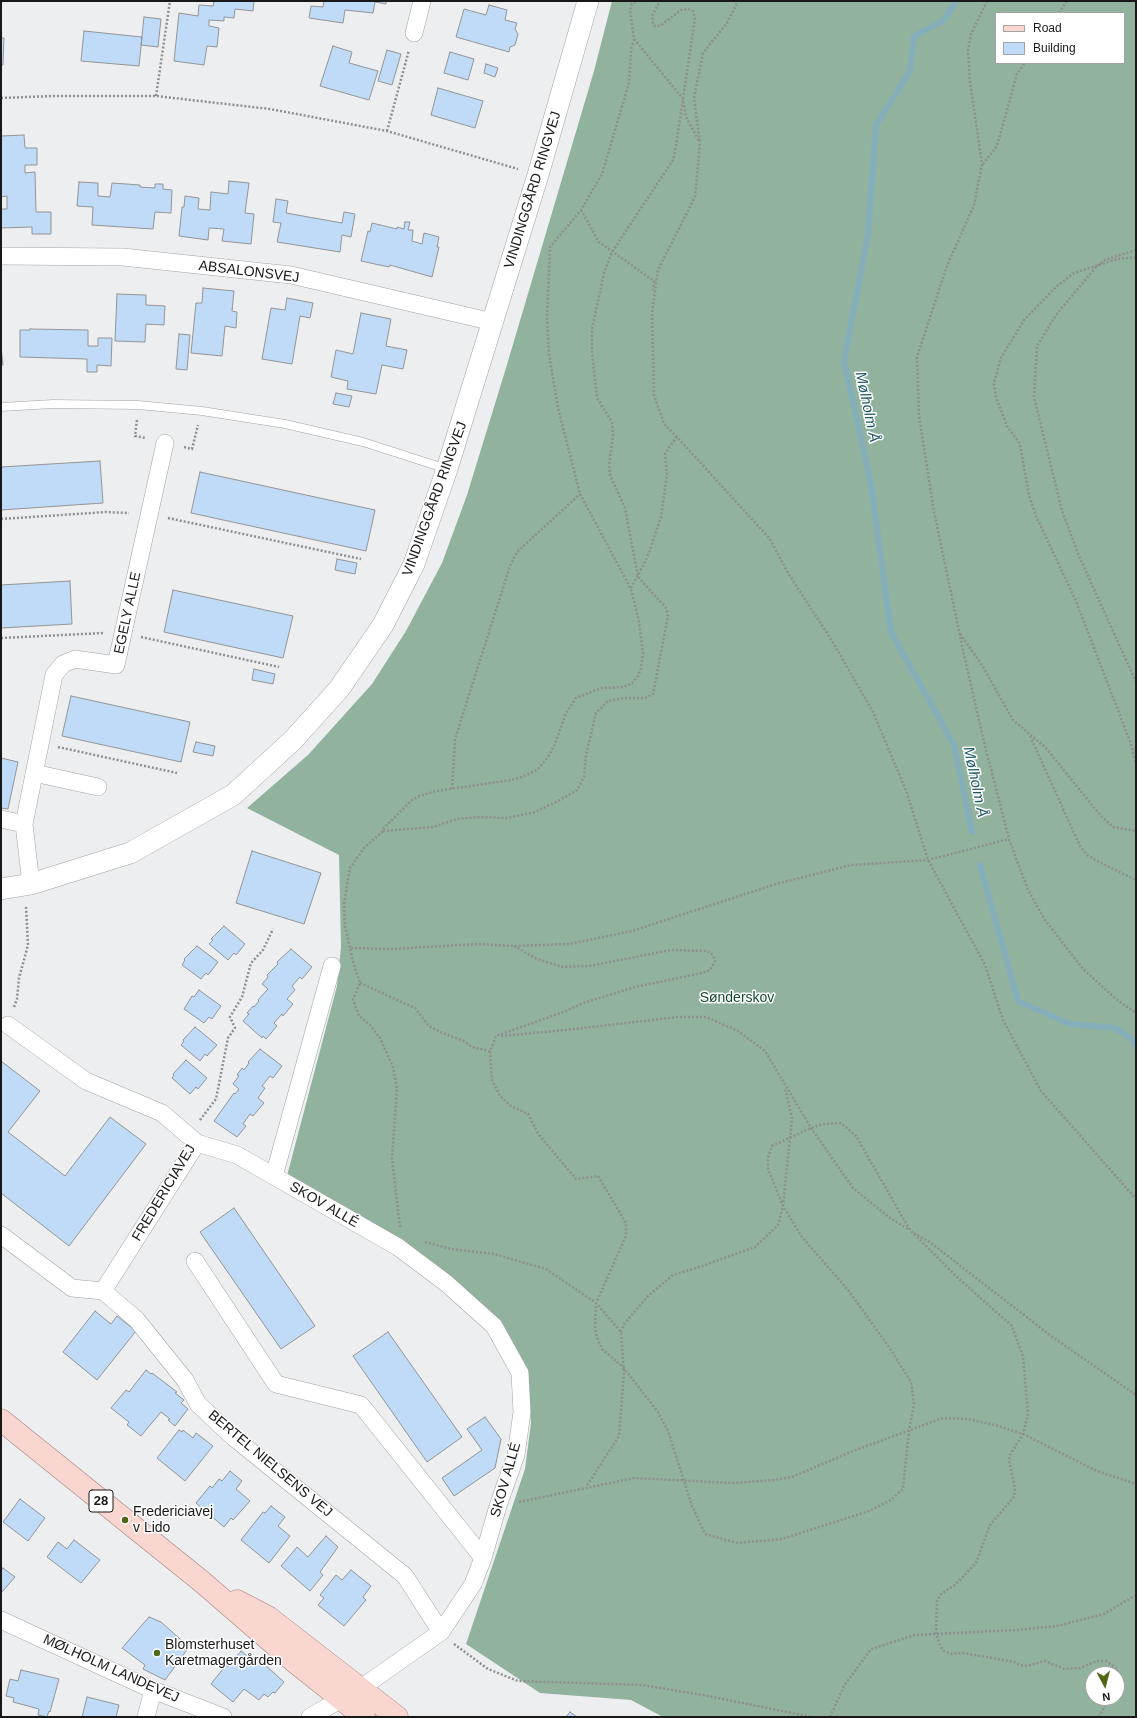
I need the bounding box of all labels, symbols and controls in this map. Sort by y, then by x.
legend [995,12,1125,64]
text: Road [1033,21,1062,35]
text: Building [1033,41,1076,55]
street label: VINDINGGÅRD RINGVEJ [501,109,565,271]
street label: ABSALONSVEJ [198,257,300,287]
water label: Mølholm Å [851,370,883,444]
street label: VINDINGGÅRD RINGVEJ [399,419,471,579]
street label: EGELY ALLE [111,570,145,656]
water label: Mølholm Å [959,745,991,819]
park label: Sønderskov [700,990,774,1006]
street label: FREDERICIAVEJ [129,1142,199,1244]
street label: SKOV ALLÉ [286,1178,362,1232]
street label: BERTEL NIELSENS VEJ [204,1407,336,1521]
street label: SKOV ALLÉ [487,1441,525,1519]
road number: 28 [89,1490,113,1512]
place label: Fredericiavej v Lido [133,1504,213,1536]
marker: Fredericiavej v Lido [120,1515,130,1525]
street label: MØLHOLM LANDEVEJ [40,1631,182,1707]
place label: Blomsterhuset Karetmagergården [165,1637,282,1670]
marker: Blomsterhuset Karetmagergården [152,1648,162,1658]
north arrow [1085,1666,1125,1706]
text: N [1102,1690,1111,1703]

